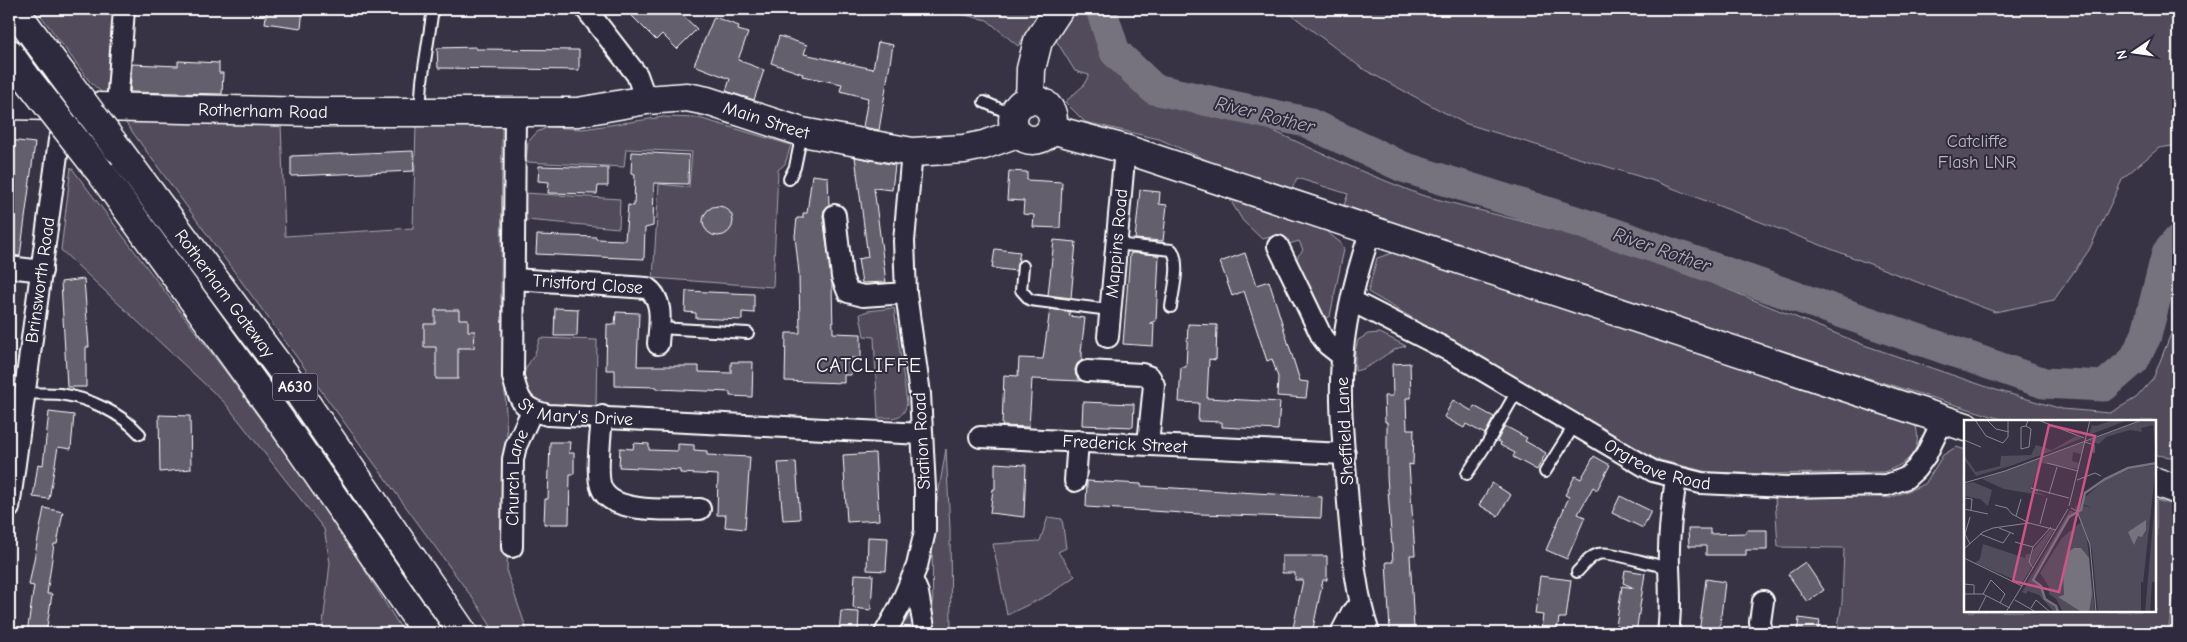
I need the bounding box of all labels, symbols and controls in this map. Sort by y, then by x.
north arrow [2110,28,2160,78]
text: N [2113,48,2131,61]
water label: River Rother [1213,92,1318,138]
street label: Main Street [720,96,812,144]
street label: Rotherham Road [198,99,328,123]
park label: Catcliffe Flash LNR [1938,131,2016,173]
street label: Mappins Road [1101,188,1132,299]
street label: Brinsworth Road [21,216,59,344]
water label: River Rother [1610,223,1715,277]
street label: Rotherham Gateway [170,225,280,362]
street label: Tristford Close [532,270,644,298]
district label: CATCLIFFE [816,354,922,377]
road number: A630 [272,374,318,401]
street label: Sheffield Lane [1332,376,1358,486]
street label: Station Road [909,392,935,490]
street label: St Mary's Drive [513,393,634,430]
inset map [1964,420,2157,612]
street label: Church Lane [502,426,533,526]
street label: Frederick Street [1062,430,1188,457]
street label: Orgreave Road [1600,434,1711,494]

